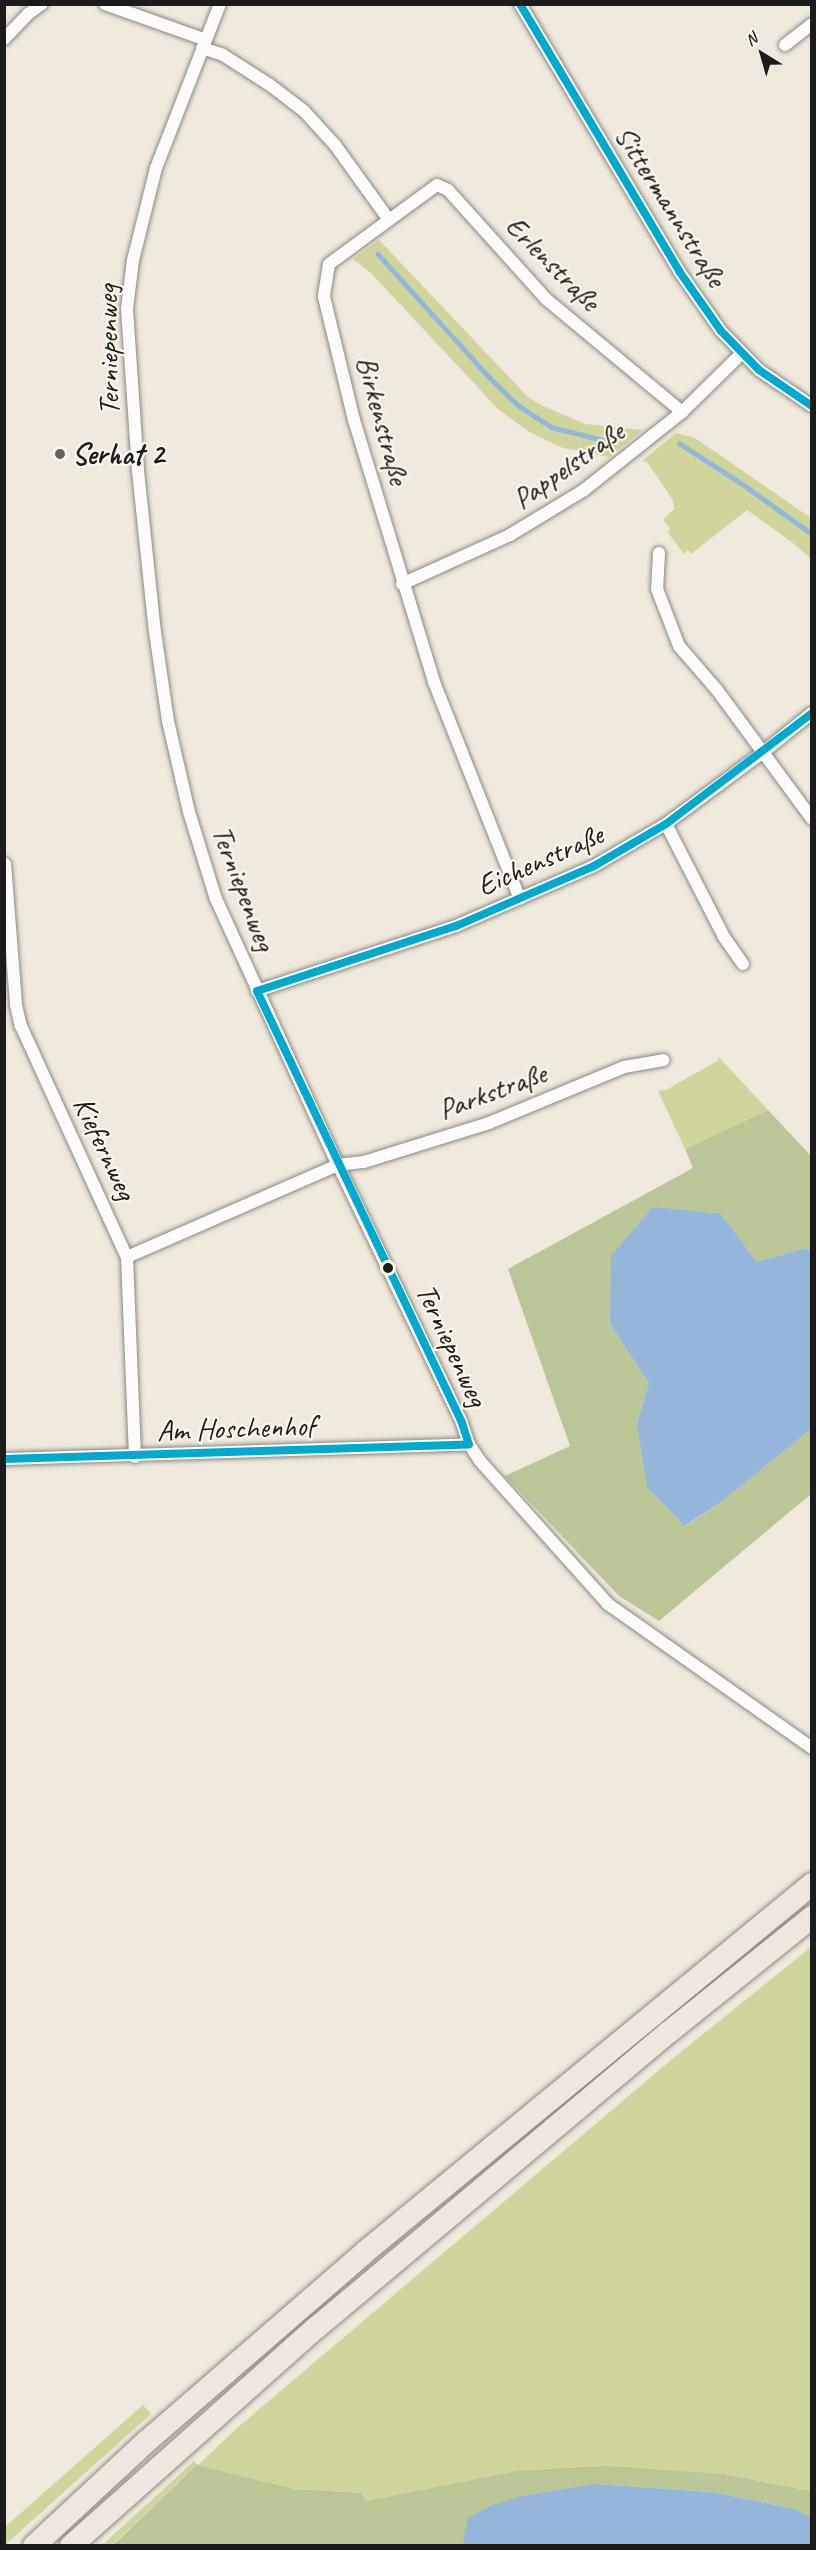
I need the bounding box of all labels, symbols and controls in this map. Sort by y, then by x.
north arrow [732,24,792,84]
text: N [741,29,761,51]
street label: Sittermannstraße [607,119,735,293]
street label: Erlenstraße [498,208,608,318]
street label: Terniepenweg [89,284,127,416]
street label: Birkenstraße [349,352,417,488]
street label: Pappelstraße [505,413,631,517]
place label: Serhat 2 [72,436,164,472]
marker: Serhat 2 [53,447,67,461]
street label: Eichenstraße [471,816,609,904]
street label: Terniepenweg [204,820,284,956]
street label: Parkstraße [433,1055,551,1127]
street label: Kiefernweg [66,1091,144,1205]
unlabelled marker [382,1262,394,1274]
street label: Terniepenweg [408,1278,496,1412]
street label: Am Hoschenhof [157,1407,315,1449]

